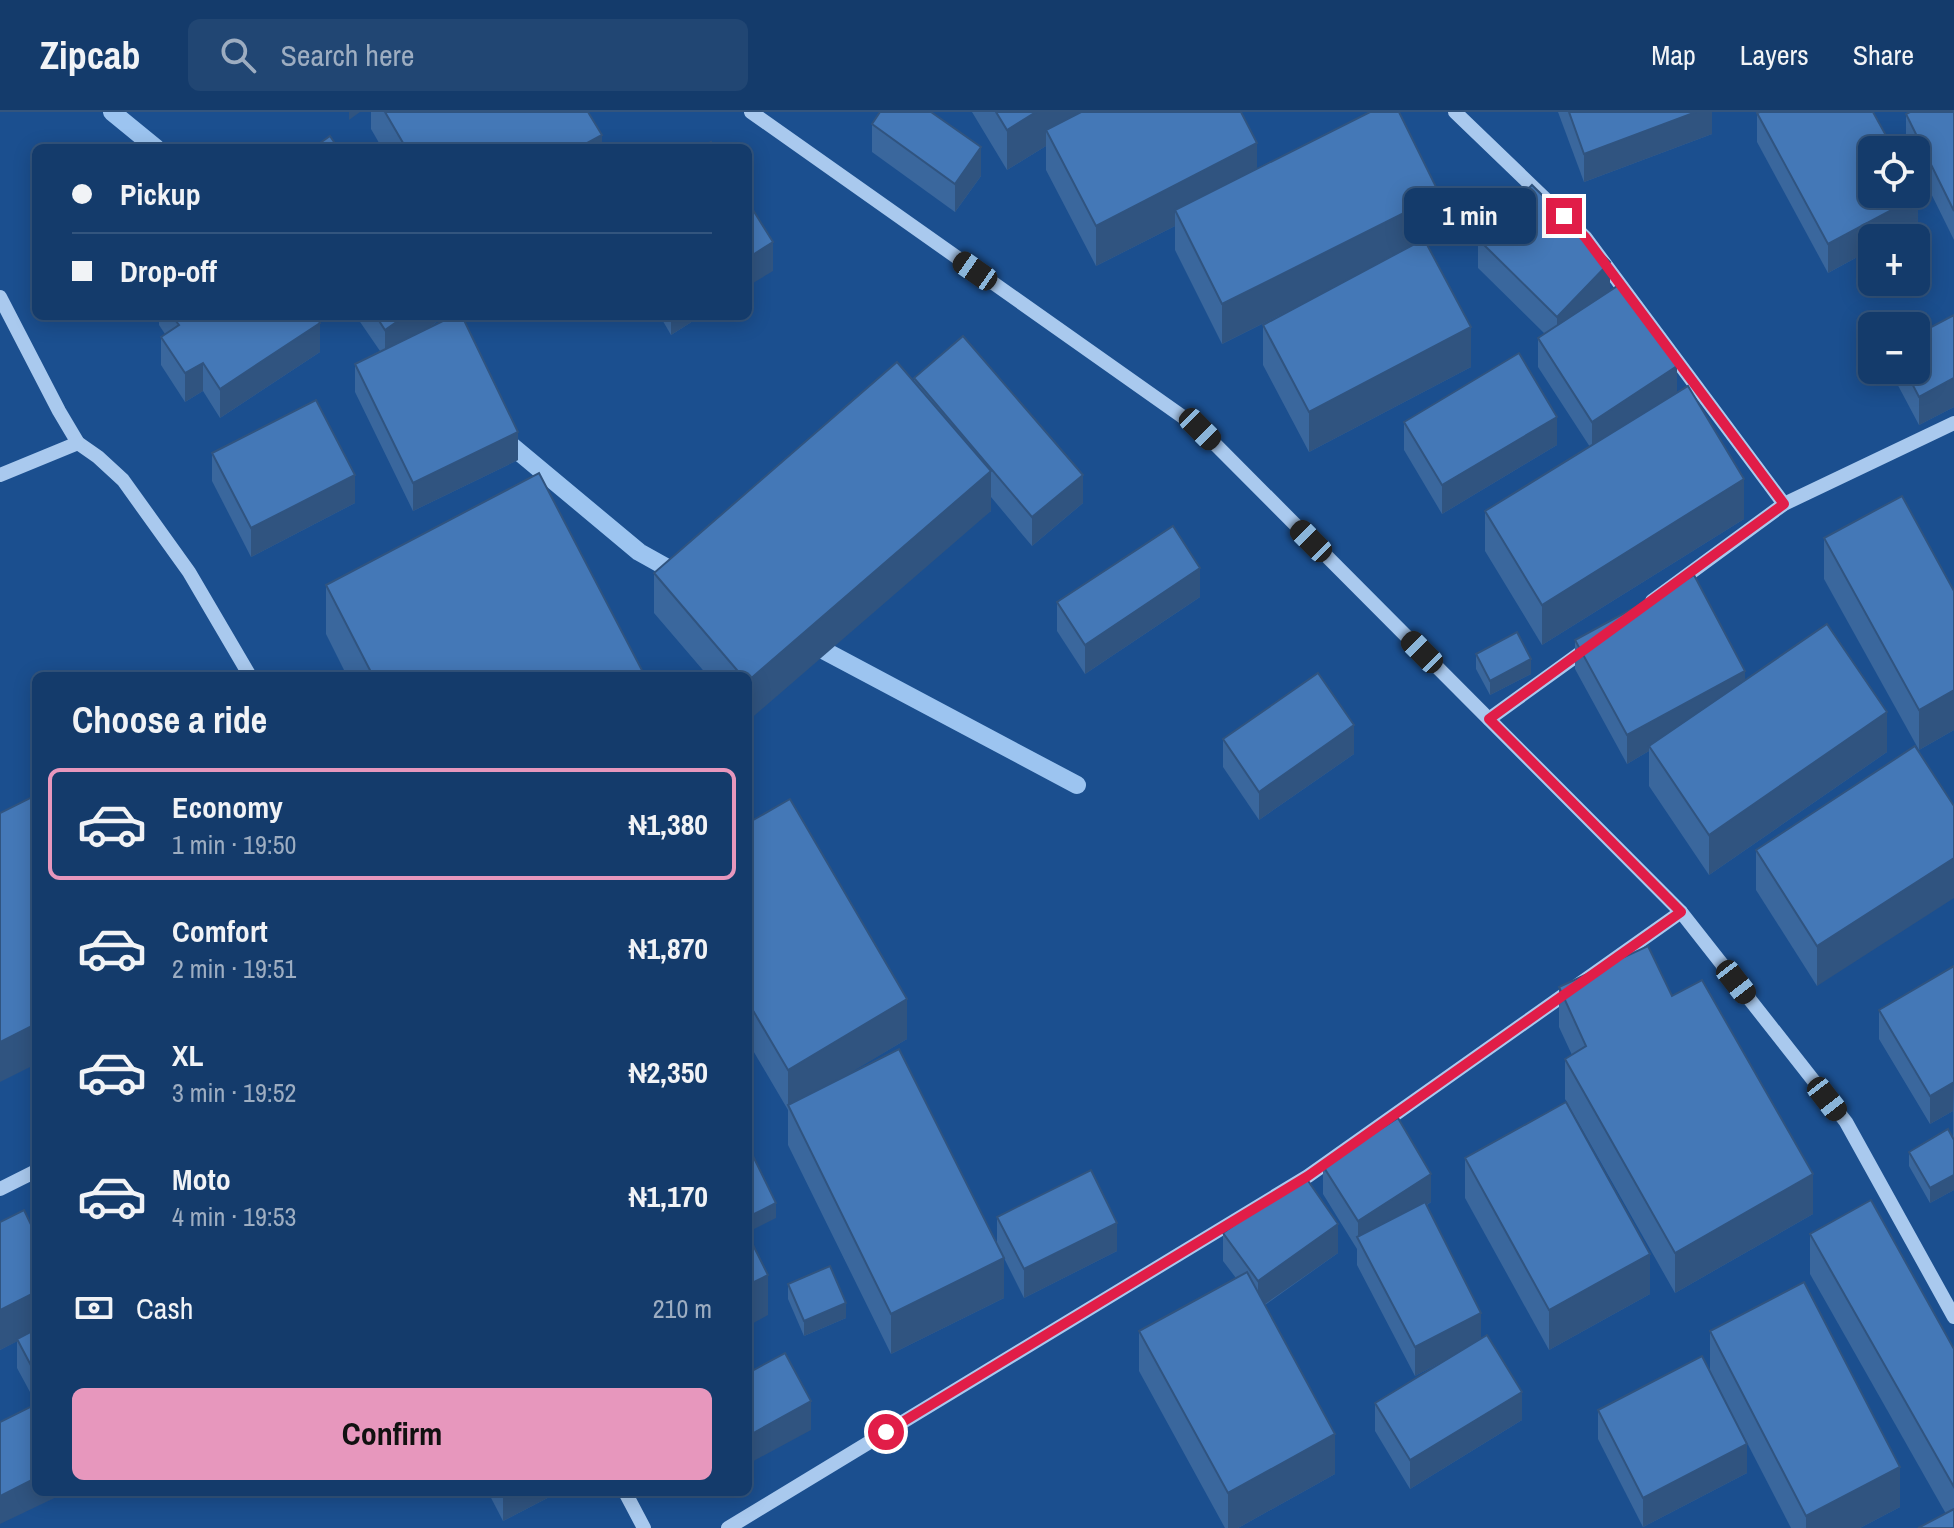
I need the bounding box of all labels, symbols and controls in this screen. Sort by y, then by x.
search box [188,19,748,91]
text: Zipcab [40,30,140,81]
icon: search [216,33,260,77]
text: Search here [280,35,414,75]
text: Map [1651,36,1696,74]
text: Layers [1740,36,1809,74]
text: Share [1853,36,1914,74]
map controls [1858,136,1930,384]
button: locate [1858,136,1930,208]
text: Pickup [120,174,201,214]
callout: 1 min [1404,188,1536,244]
text: 1 min [1442,198,1498,233]
route end [1546,198,1582,234]
button: + [1858,224,1930,296]
car [948,247,1002,295]
text: Drop-off [120,251,217,291]
button: − [1858,312,1930,384]
car [1175,404,1225,454]
car [1286,516,1336,566]
car [1397,627,1447,677]
text: Choose a ride [72,696,267,744]
text: Economy [172,787,283,827]
icon: car [76,788,148,860]
text: ₦1,380 [629,804,708,844]
text: 1 min · 19:50 [172,827,296,862]
text: Comfort [172,911,268,951]
icon: car [76,912,148,984]
text: ₦1,870 [629,928,708,968]
text: 2 min · 19:51 [172,951,296,986]
car [1712,956,1760,1008]
text: XL [172,1035,203,1075]
icon: car [76,1036,148,1108]
text: ₦2,350 [629,1052,708,1092]
car [1803,1073,1851,1125]
text: 3 min · 19:52 [172,1075,296,1110]
text: Moto [172,1159,231,1199]
icon: car [76,1160,148,1232]
text: ₦1,170 [629,1176,708,1216]
text: 4 min · 19:53 [172,1199,296,1234]
icon: cash [72,1286,116,1330]
text: Cash [136,1288,193,1328]
text: 210 m [653,1291,712,1326]
button: Confirm [72,1388,712,1480]
route start [868,1414,904,1450]

